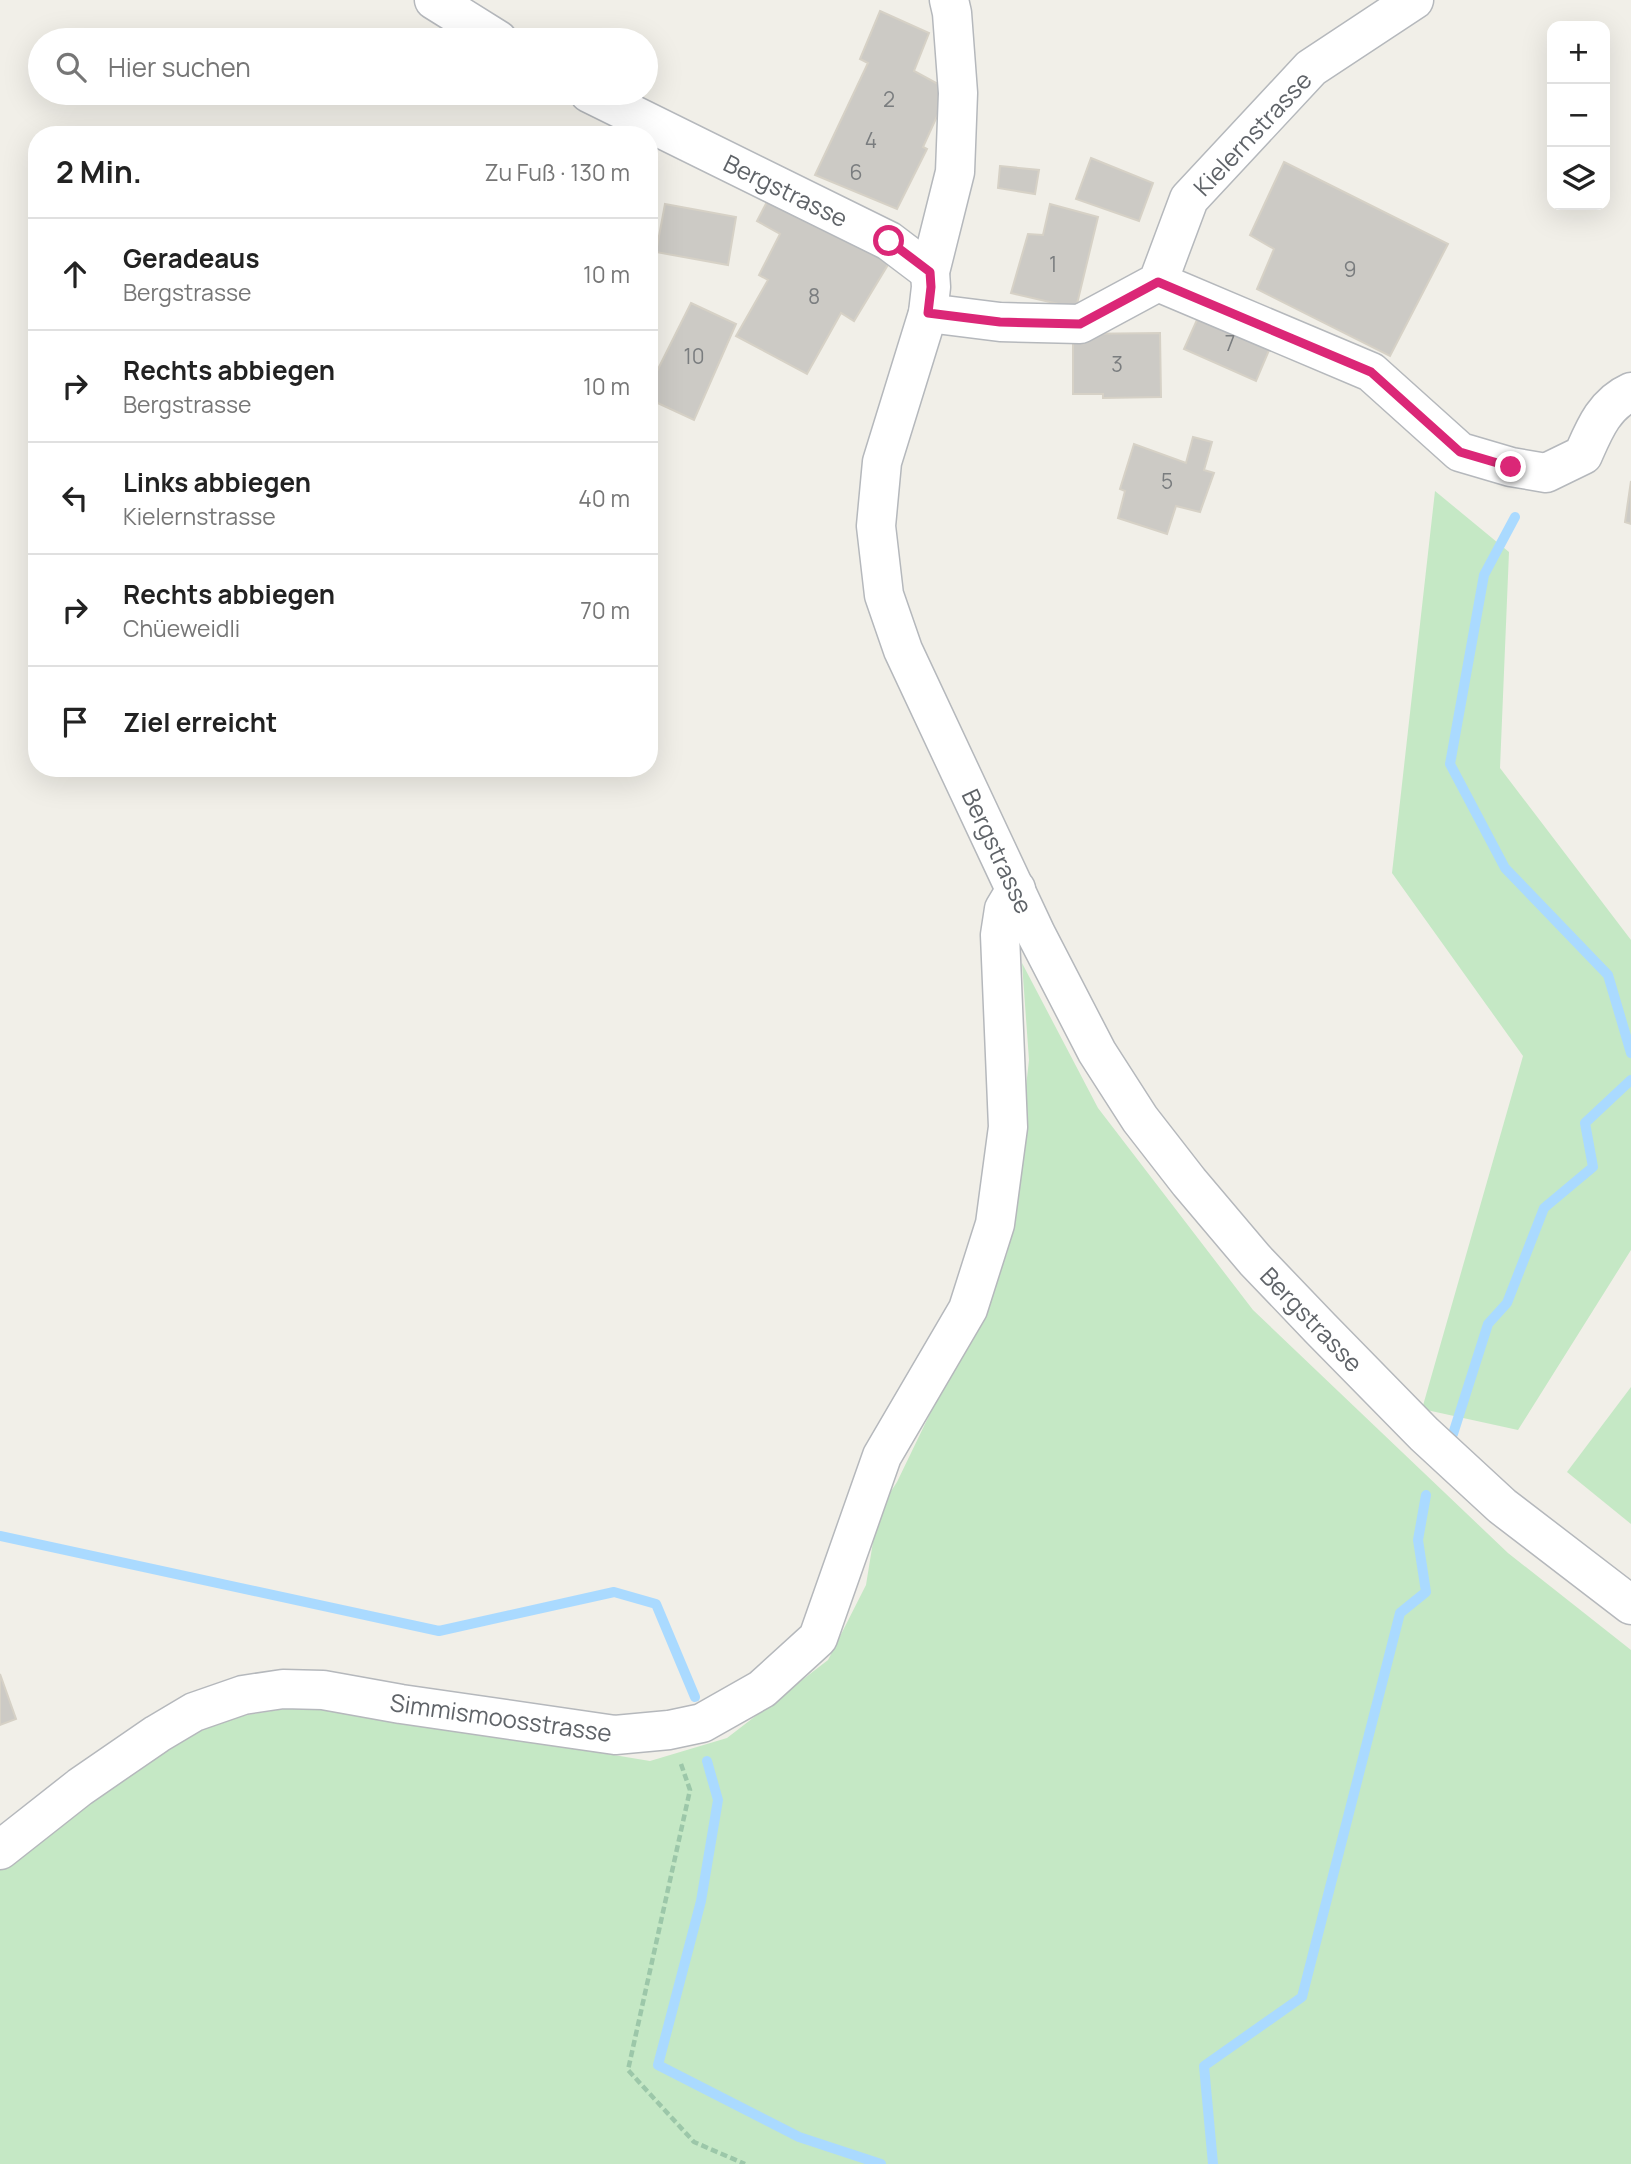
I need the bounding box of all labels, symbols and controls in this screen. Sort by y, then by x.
map controls [1547,21,1610,210]
button: + [1547,21,1610,84]
search box [28,28,658,105]
icon: search [52,48,90,86]
text: Hier suchen [108,49,251,85]
street label: Kielernstrasse [1186,63,1318,203]
button: − [1547,84,1610,147]
house number: 2 [883,85,895,113]
house number: 4 [865,126,877,154]
street label: Bergstrasse [719,146,853,234]
button: layers [1547,147,1610,210]
text: 2 Min. [56,151,142,192]
text: Zu Fuß · 130 m [484,156,630,188]
house number: 6 [849,158,863,186]
route start [873,225,904,256]
text: Geradeaus [123,240,259,276]
house number: 1 [1049,250,1057,278]
icon: ahead [56,255,94,293]
house number: 9 [1343,255,1357,283]
text: 10 m [583,258,630,290]
text: Bergstrasse [123,276,251,308]
house number: 8 [808,282,820,310]
house number: 7 [1225,329,1235,357]
house number: 10 [684,342,705,370]
house number: 3 [1111,350,1123,378]
text: Rechts abbiegen [123,352,335,388]
icon: right [56,367,94,405]
text: 10 m [583,370,630,402]
text: Bergstrasse [123,388,251,420]
route end [1495,451,1526,482]
text: Links abbiegen [123,464,311,500]
house number: 5 [1161,467,1173,495]
icon: left [56,479,94,517]
text: 40 m [578,482,630,514]
text: Kielernstrasse [123,500,276,532]
text: Rechts abbiegen [123,576,335,612]
icon: right [56,591,94,629]
text: 70 m [580,594,630,626]
text: Chüeweidli [123,612,240,644]
icon: arrive [56,703,94,741]
text: Ziel erreicht [123,704,277,740]
street label: Bergstrasse [955,783,1041,919]
street label: Bergstrasse [1254,1259,1370,1379]
street label: Simmismoosstrasse [388,1685,614,1749]

